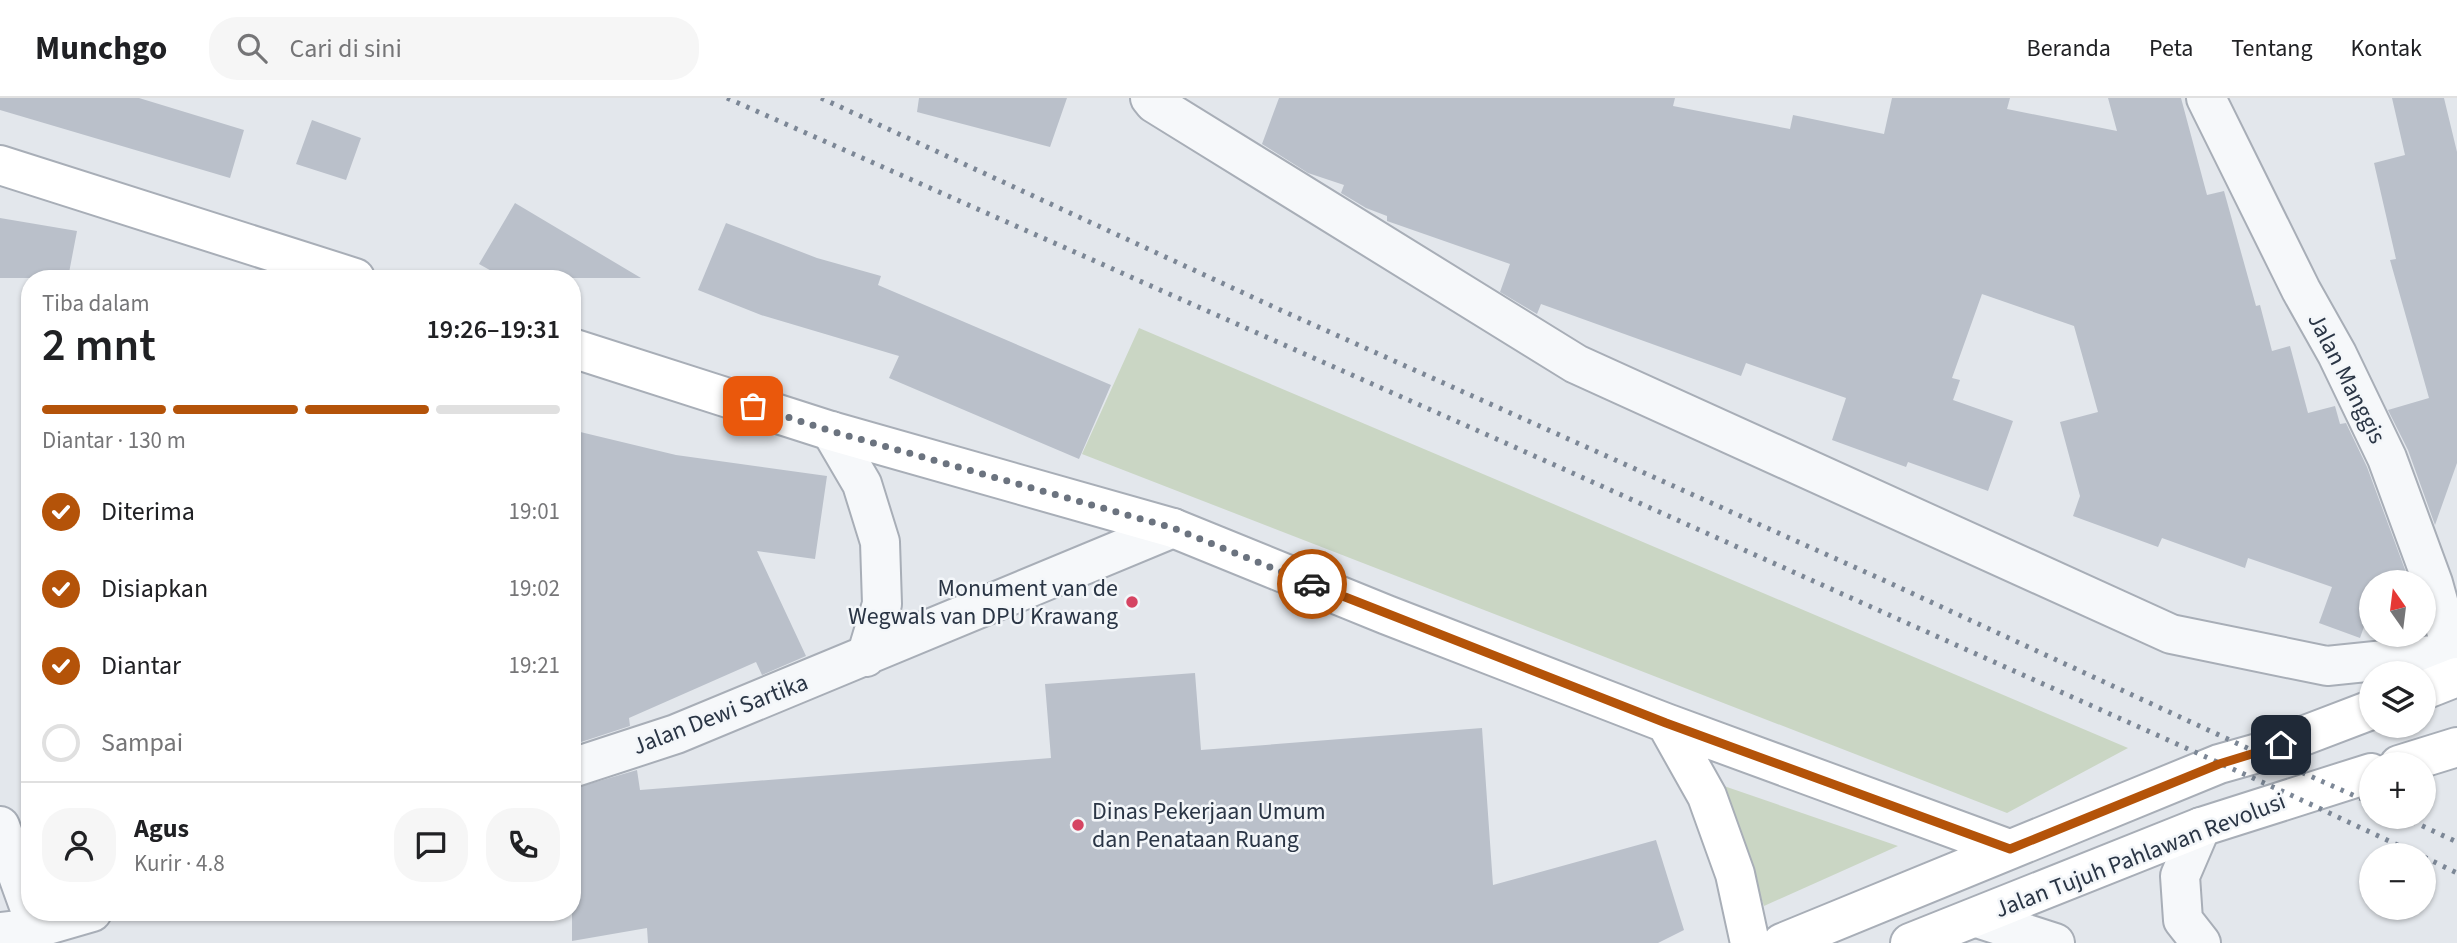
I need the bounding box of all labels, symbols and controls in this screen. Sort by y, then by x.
search box [209,17,699,80]
text: Munchgo [35,25,167,72]
icon: search [233,29,271,67]
text: Cari di sini [289,30,402,67]
text: Beranda [2027,31,2111,66]
text: Peta [2149,31,2193,66]
text: Tentang [2231,31,2313,66]
text: Kontak [2351,31,2422,66]
text: Tiba dalam [42,287,149,320]
street label: Jalan Manggis [2299,307,2395,450]
text: 19:26–19:31 [427,311,560,348]
text: 2 mnt [42,313,156,378]
pin [723,376,783,436]
icon: bag [734,387,772,425]
text: Diantar · 130 m [42,424,186,457]
icon: check [42,493,80,531]
text: Diterima [101,493,195,530]
text: 19:01 [509,495,560,528]
courier [1277,549,1347,619]
icon: car [1293,565,1331,603]
icon: check [42,570,80,608]
text: Disiapkan [101,570,208,607]
north arrow [2359,570,2436,648]
map controls [2359,570,2436,920]
place label: Monument van de Wegwals van DPU Krawang [848,571,1118,634]
text: 19:02 [509,572,560,605]
marker: Monument van de Wegwals van DPU Krawang [1124,594,1140,610]
icon: check [42,647,80,685]
text: Diantar [101,647,181,684]
text: 19:21 [509,649,560,682]
button: layers [2359,661,2436,738]
street label: Jalan Dewi Sartika [627,665,813,764]
pin [2251,715,2311,775]
text: Sampai [101,724,183,761]
icon: home [2262,726,2300,764]
button: + [2359,752,2436,829]
street label: Jalan Tujuh Pahlawan Revolusi [1990,784,2291,927]
place label: Dinas Pekerjaan Umum dan Penataan Ruang [1092,794,1326,857]
button: person [42,808,116,882]
button: chat [394,808,468,882]
button: phone [486,808,560,882]
text: Agus [134,810,189,847]
marker: Dinas Pekerjaan Umum dan Penataan Ruang [1070,817,1086,833]
button: − [2359,843,2436,920]
text: Kurir · 4.8 [134,847,225,880]

